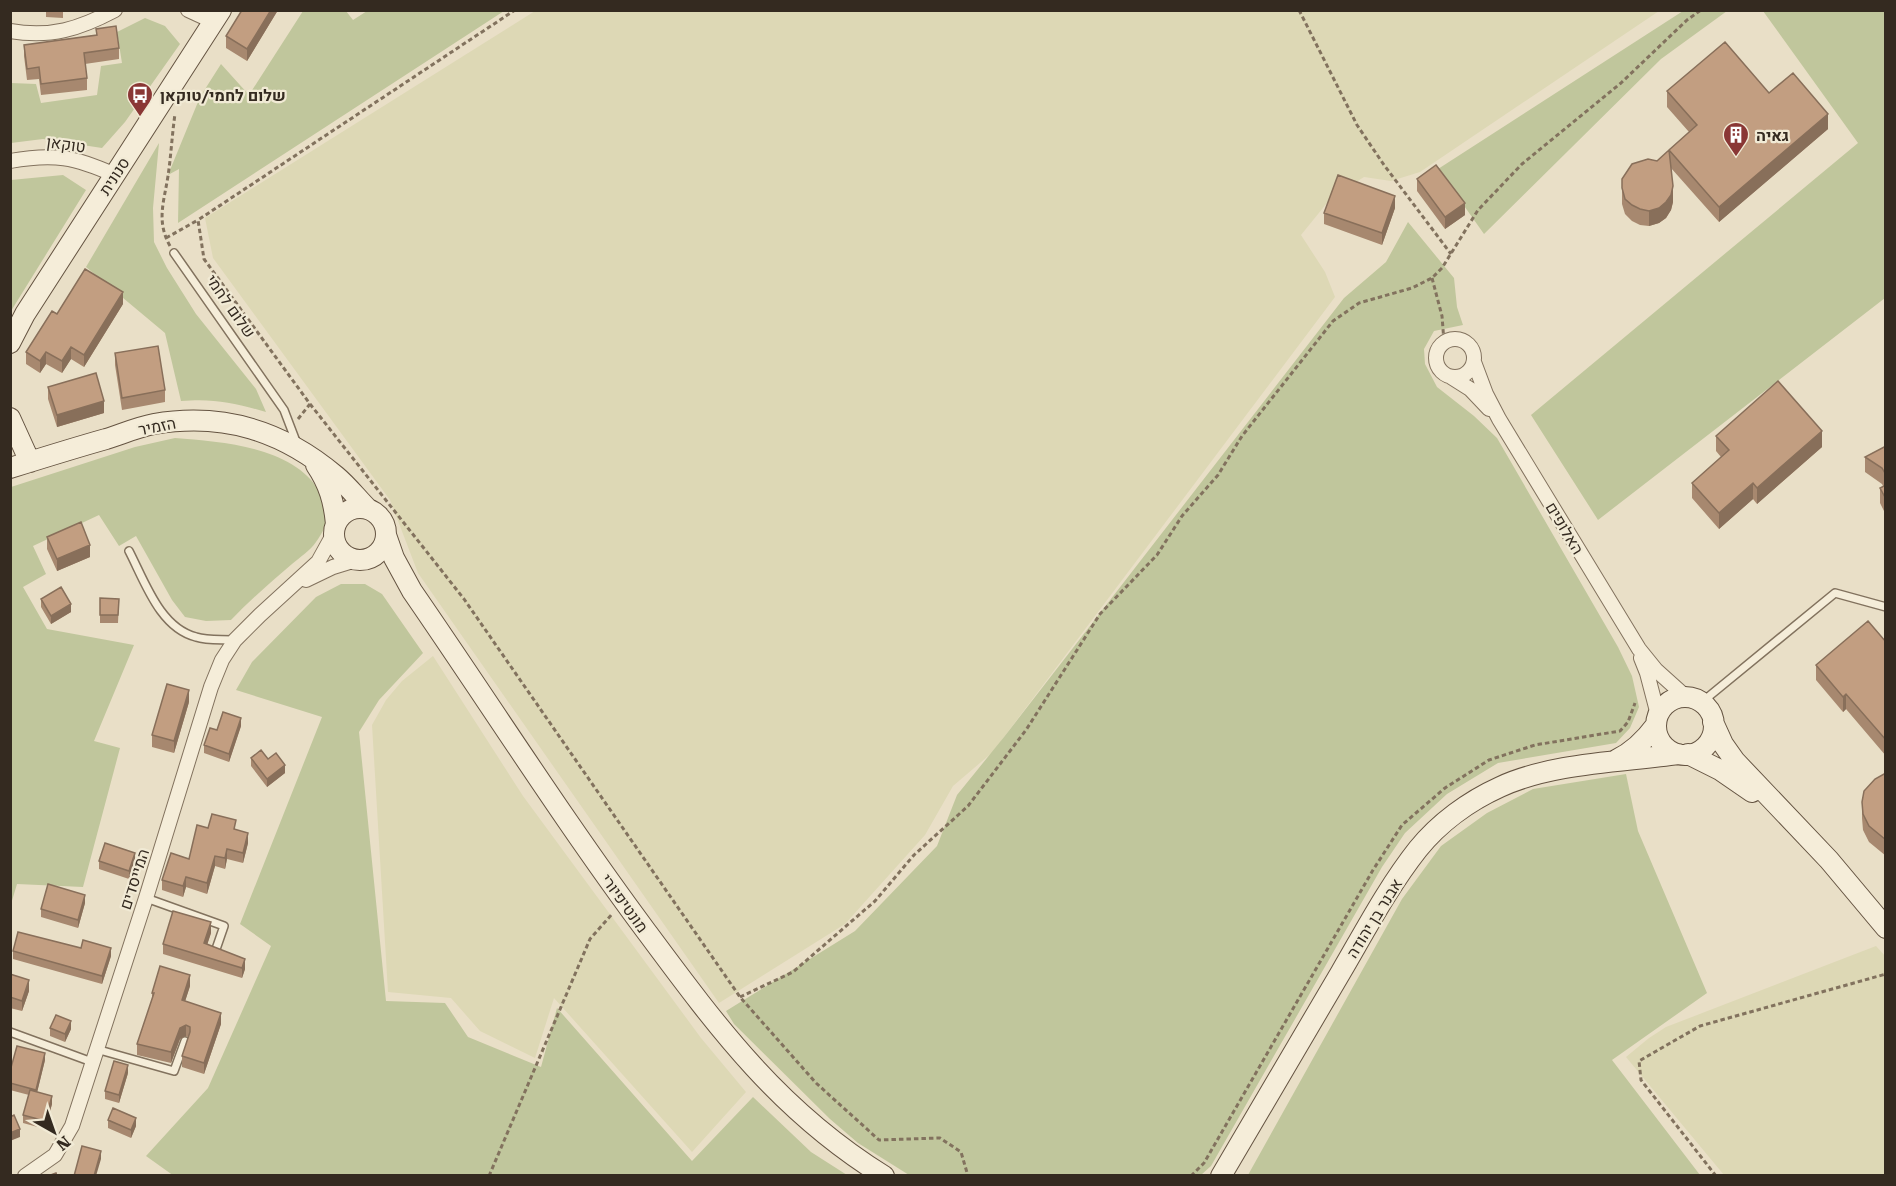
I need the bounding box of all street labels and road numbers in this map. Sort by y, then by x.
street label: טוקאן [45,132,87,157]
street label: סנונית [95,154,134,199]
street label: שלום לחמי [202,271,259,342]
street label: הזמיר [137,414,178,439]
street label: האלופים [1542,499,1588,558]
street label: המייסדים [116,846,153,912]
street label: מונטיפיורי [597,870,652,936]
street label: אבנר בן יהודה [1342,875,1406,962]

